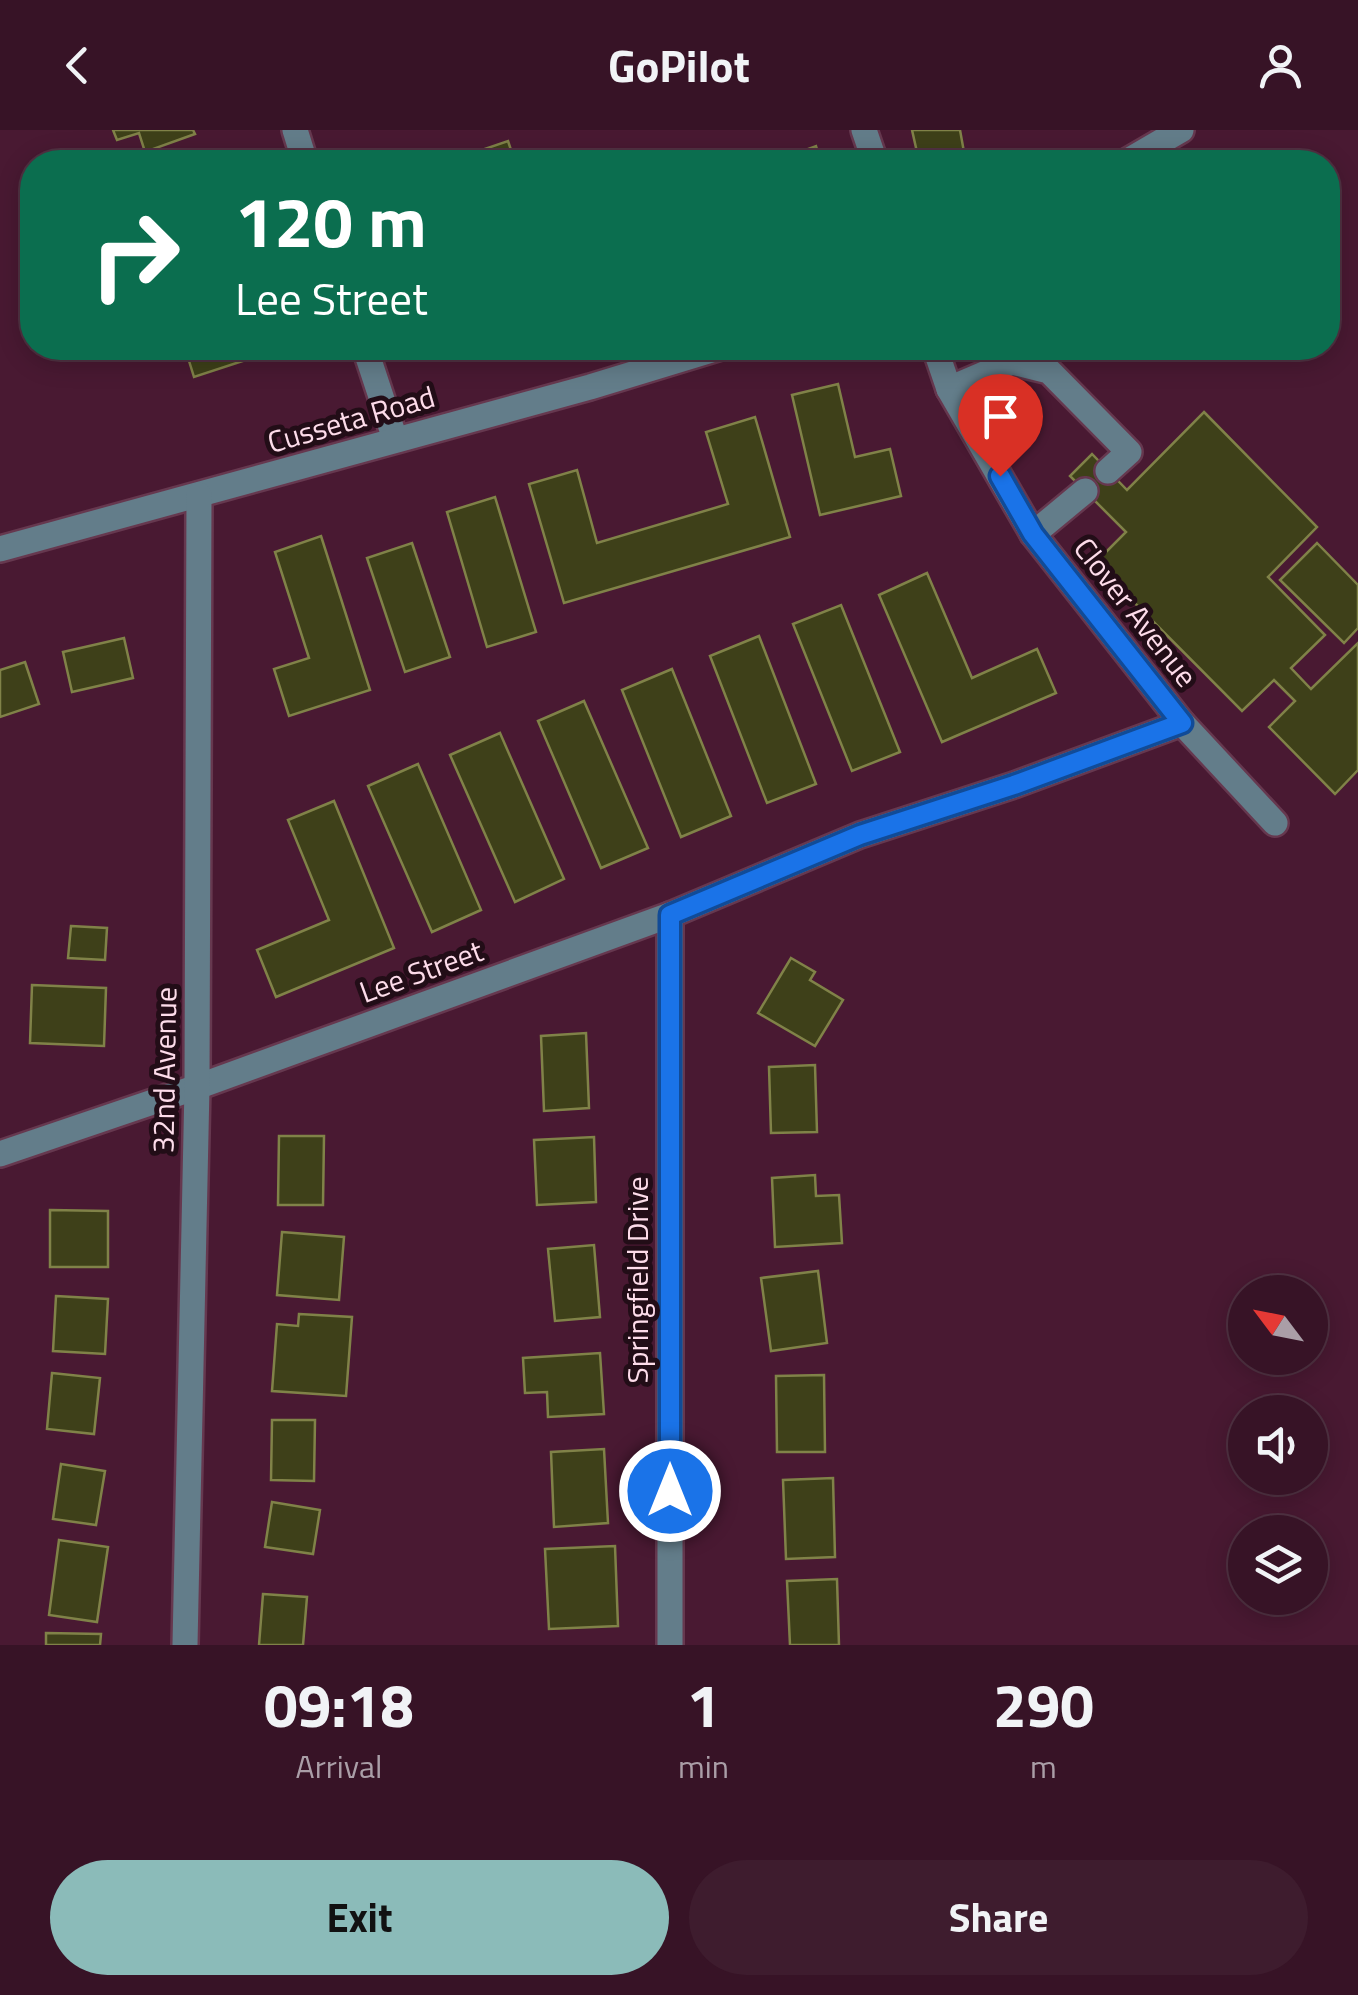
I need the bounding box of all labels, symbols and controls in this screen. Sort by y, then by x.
text: GoPilot [608,31,750,99]
icon: back [50,38,105,93]
icon: person [1253,38,1308,93]
text: 120 m [235,168,427,274]
icon: right [70,190,200,320]
text: Lee Street [235,264,428,332]
street label: Cusseta Road [262,373,440,465]
pin [958,374,1043,477]
icon: arrive [973,389,1028,444]
street label: Clover Avenue [1063,527,1209,697]
street label: Lee Street [353,927,490,1015]
street label: 32nd Avenue [140,987,188,1153]
street label: Springfield Drive [614,1176,660,1384]
north arrow [1228,1275,1328,1375]
map controls [1228,1275,1328,1615]
button: sound [1228,1395,1328,1495]
position arrow [618,1439,722,1543]
button: layers [1228,1515,1328,1615]
text: 09:18 [264,1659,414,1750]
text: 1 [687,1659,720,1750]
text: 290 [993,1659,1094,1750]
text: Arrival [296,1742,382,1790]
text: min [678,1742,729,1790]
text: m [1030,1742,1057,1790]
button: Exit [50,1860,669,1975]
button: Share [689,1860,1308,1975]

